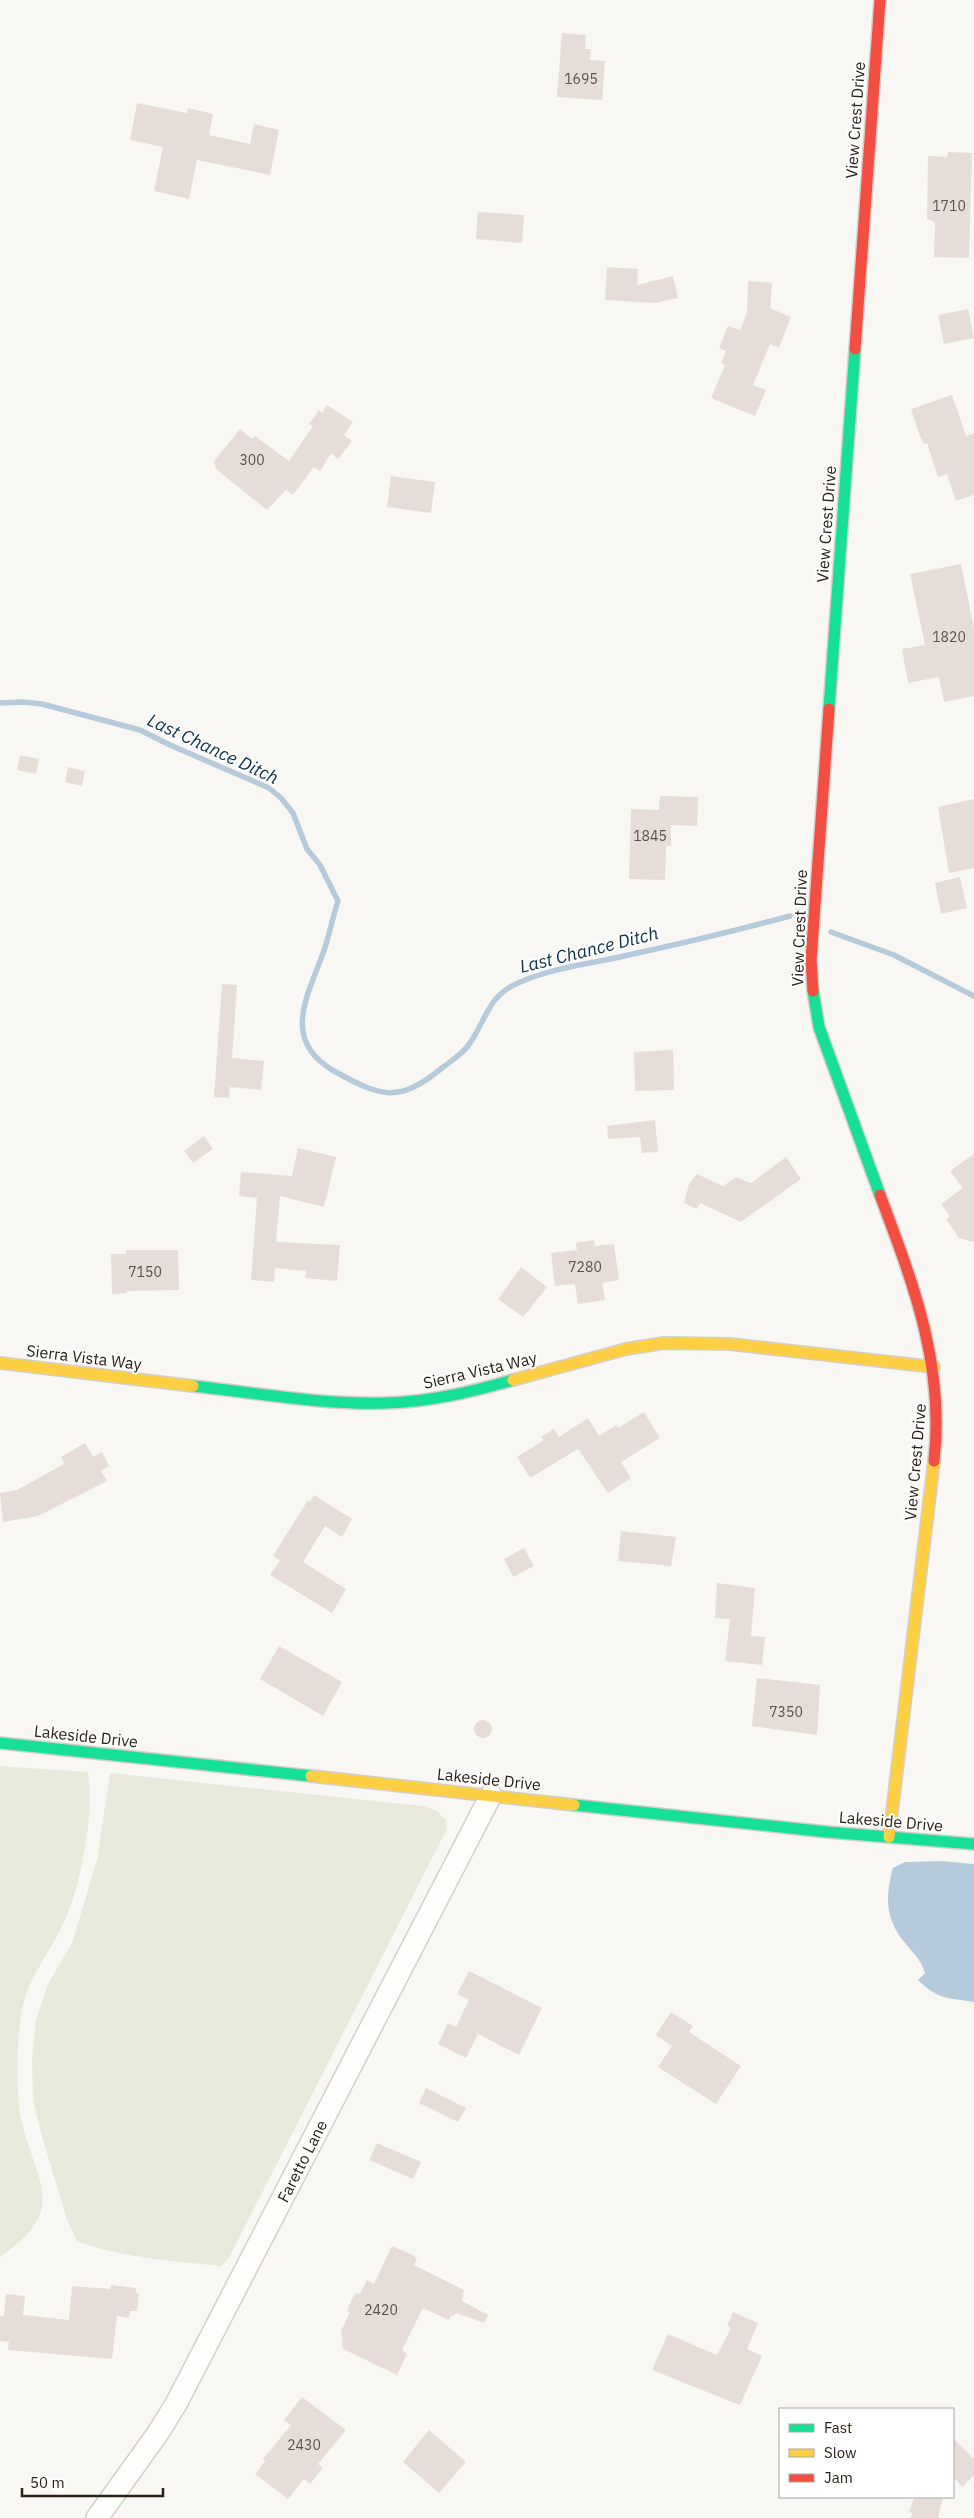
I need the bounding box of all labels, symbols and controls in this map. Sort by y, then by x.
street label: View Crest Drive [841,61,869,179]
house number: 1695 [564,70,598,88]
house number: 1710 [932,197,966,215]
house number: 300 [239,451,265,469]
street label: View Crest Drive [812,465,840,583]
house number: 1820 [932,628,966,646]
water label: Last Chance Ditch [144,708,282,789]
house number: 1845 [633,827,667,845]
street label: View Crest Drive [787,869,811,987]
water label: Last Chance Ditch [517,921,661,978]
house number: 7280 [568,1258,602,1276]
house number: 7150 [128,1263,162,1281]
street label: Sierra Vista Way [25,1340,143,1374]
street label: Sierra Vista Way [421,1347,539,1393]
street label: View Crest Drive [900,1403,930,1521]
house number: 7350 [769,1703,803,1721]
street label: Lakeside Drive [33,1721,139,1751]
street label: Lakeside Drive [436,1764,542,1794]
street label: Lakeside Drive [838,1806,944,1836]
street label: Faretto Lane [273,2116,331,2205]
house number: 2420 [364,2301,398,2319]
legend [779,2408,954,2498]
text: Fast [824,2418,852,2437]
house number: 2430 [287,2436,321,2454]
text: Slow [824,2443,857,2462]
scale bar [22,2466,164,2498]
text: Jam [824,2468,853,2487]
text: 50 m [30,2473,65,2492]

